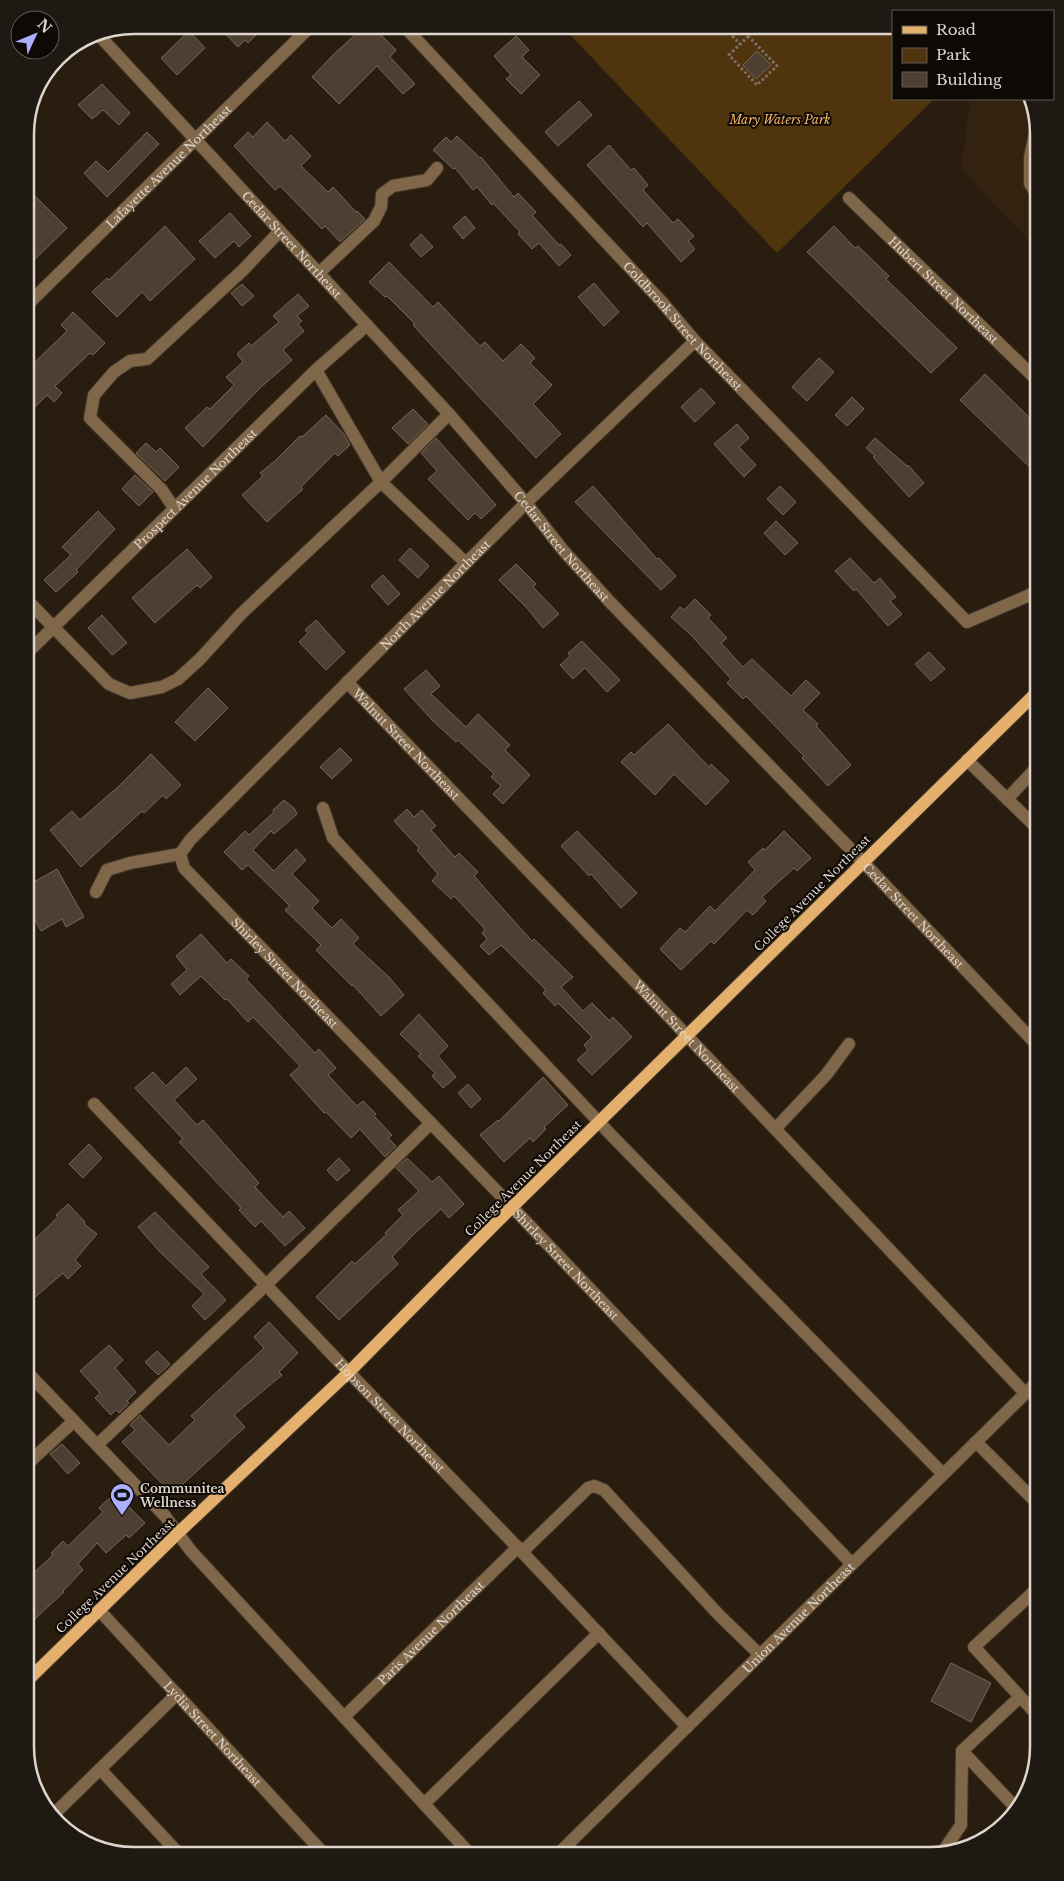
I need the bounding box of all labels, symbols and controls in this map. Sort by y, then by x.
north arrow [10,10,60,60]
legend [892,10,1054,100]
text: N [33,15,55,37]
text: Road [936,20,976,39]
text: Park [936,45,972,64]
text: Building [936,70,1003,89]
street label: Lafayette Avenue Northeast [103,101,234,231]
park label: Mary Waters Park [728,112,831,127]
street label: Cedar Street Northeast [239,188,346,301]
street label: Hubert Street Northeast [886,233,1002,347]
street label: Coldbrook Street Northeast [620,258,746,394]
street label: Prospect Avenue Northeast [131,425,260,552]
street label: Cedar Street Northeast [511,488,613,605]
street label: North Avenue Northeast [377,536,493,653]
street label: Walnut Street Northeast [349,685,464,803]
street label: College Avenue Northeast [751,831,874,954]
street label: Cedar Street Northeast [860,859,968,972]
street label: Shirley Street Northeast [229,914,342,1031]
street label: Walnut Street Northeast [630,977,744,1095]
street label: College Avenue Northeast [462,1116,585,1239]
street label: Shirley Street Northeast [510,1206,623,1323]
street label: Hopson Street Northeast [332,1355,449,1476]
place label: Communitea Wellness [139,1481,225,1510]
sports icon: Communitea Wellness [109,1482,135,1516]
street label: College Avenue Northeast [53,1515,178,1636]
street label: Union Avenue Northeast [739,1559,858,1676]
street label: Paris Avenue Northeast [374,1577,487,1688]
street label: Lydia Street Northeast [161,1678,265,1789]

